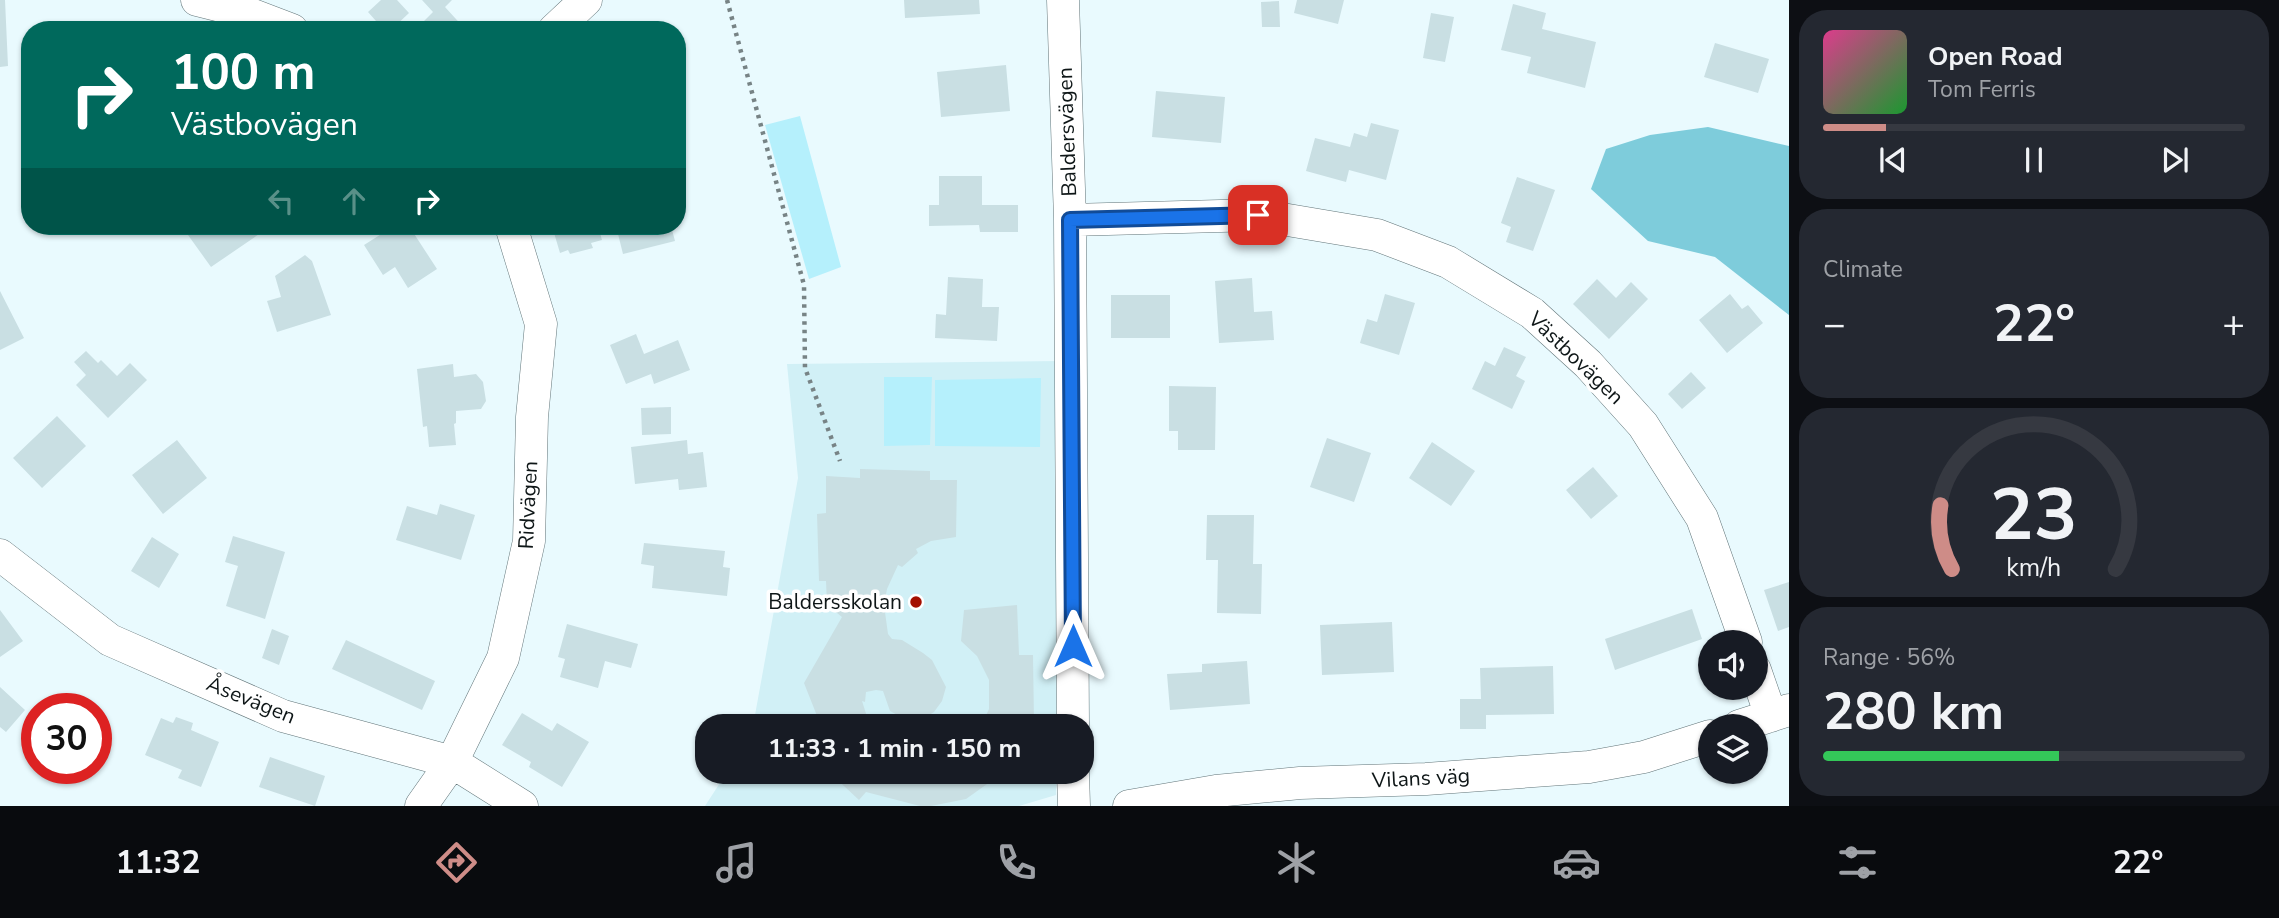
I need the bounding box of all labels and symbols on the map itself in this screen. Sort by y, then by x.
street label: Baldersvägen [1051,67,1083,197]
pin [1228,185,1288,245]
street label: Västbovägen [1521,305,1630,411]
street label: Ridvägen [512,460,544,550]
place label: Baldersskolan [768,588,902,616]
marker: Baldersskolan [908,594,924,610]
position arrow [1036,609,1110,683]
street label: Åsevägen [202,669,300,730]
speed limit sign: 30 [21,693,112,784]
street label: Vilans väg [1370,761,1471,795]

